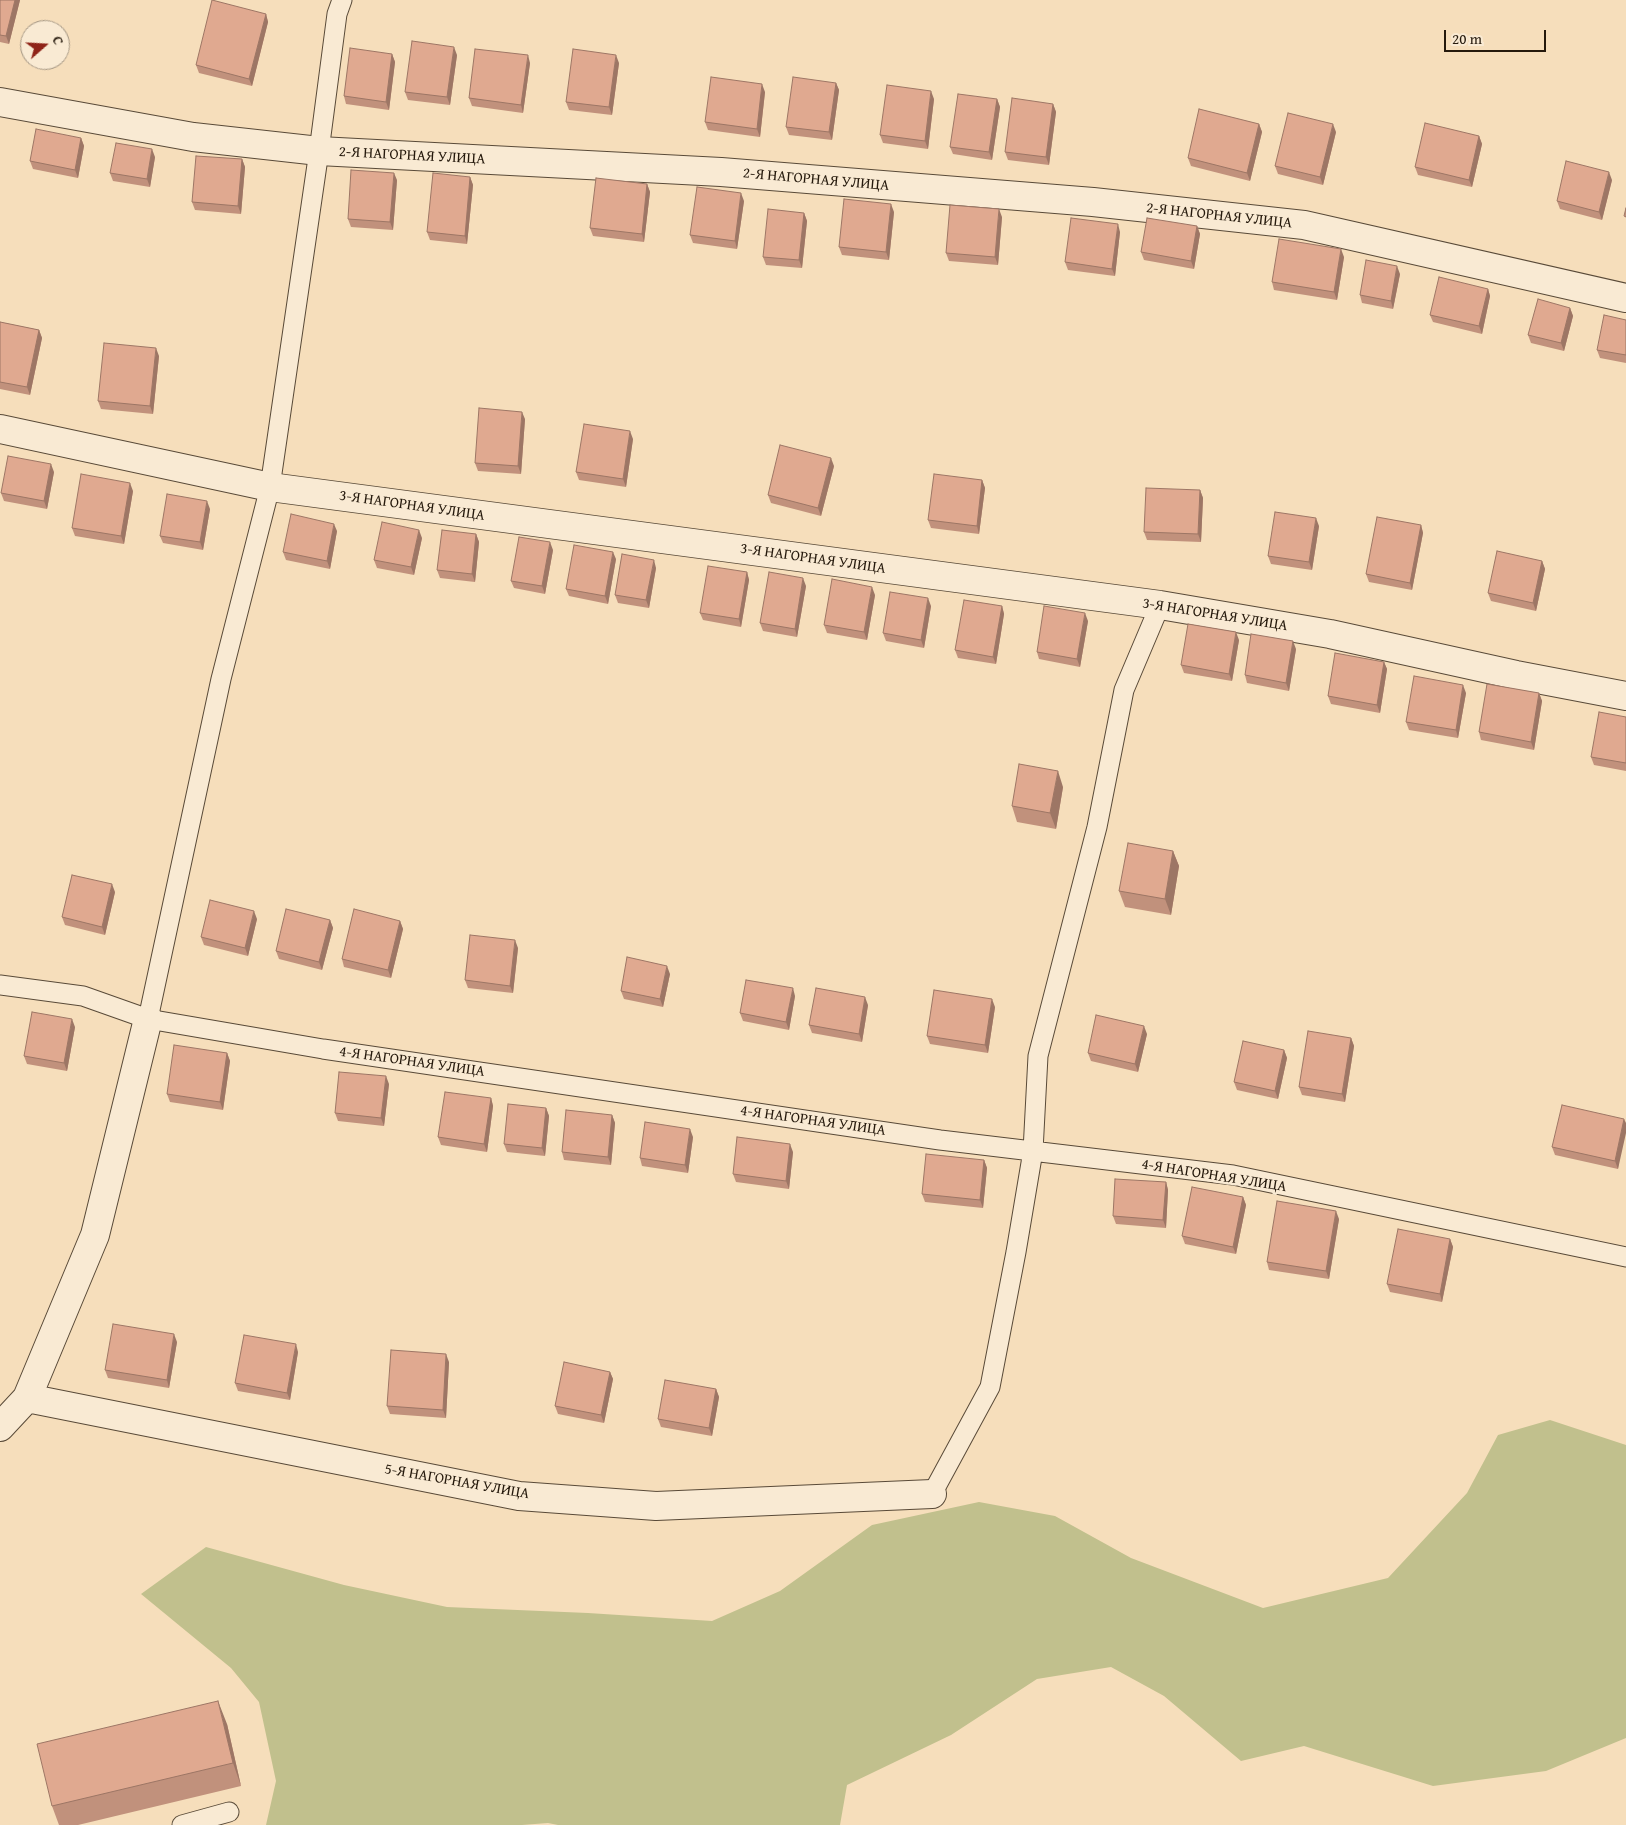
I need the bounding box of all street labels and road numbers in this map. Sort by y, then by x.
street label: 2-Я НАГОРНАЯ УЛИЦА [338,143,486,169]
street label: 2-Я НАГОРНАЯ УЛИЦА [742,165,890,195]
street label: 2-Я НАГОРНАЯ УЛИЦА [1145,199,1293,233]
street label: 3-Я НАГОРНАЯ УЛИЦА [338,487,486,525]
street label: 3-Я НАГОРНАЯ УЛИЦА [739,540,887,578]
street label: 3-Я НАГОРНАЯ УЛИЦА [1141,595,1289,635]
street label: 4-Я НАГОРНАЯ УЛИЦА [338,1043,486,1081]
street label: 4-Я НАГОРНАЯ УЛИЦА [739,1102,887,1140]
street label: 4-Я НАГОРНАЯ УЛИЦА [1140,1156,1288,1196]
street label: 5-Я НАГОРНАЯ УЛИЦА [383,1460,531,1504]

